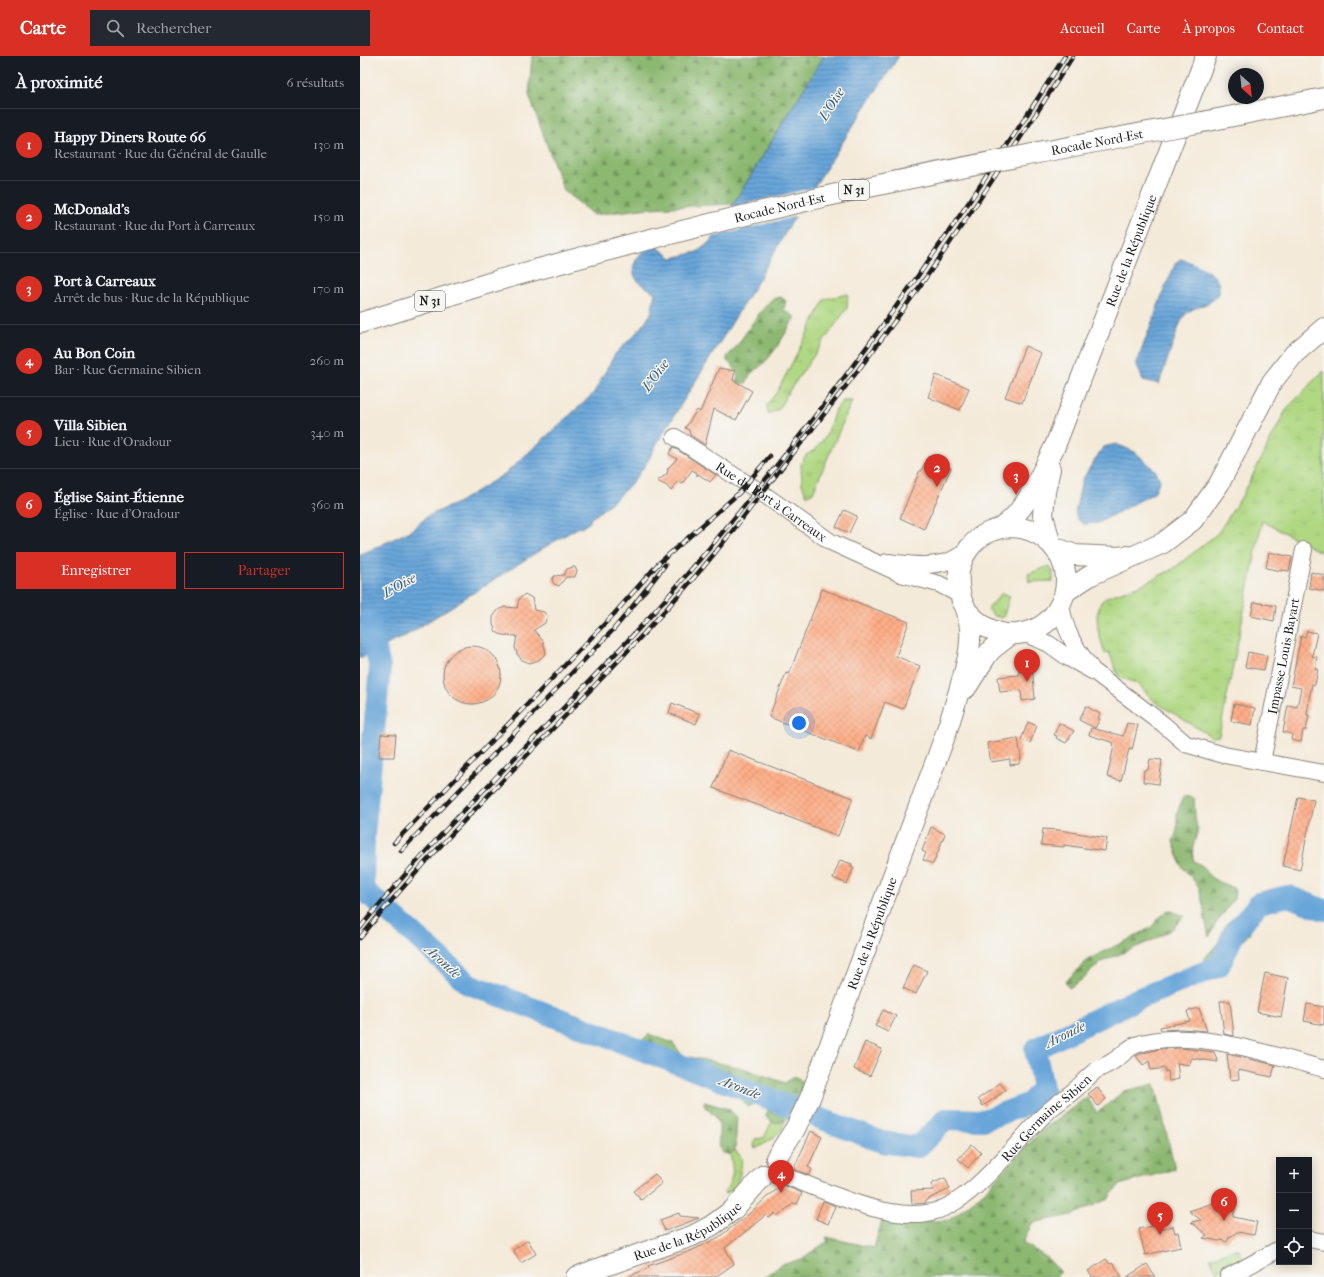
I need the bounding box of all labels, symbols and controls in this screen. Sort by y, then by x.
search box [90,10,370,46]
text: Carte [20,17,66,39]
icon: search [104,17,126,39]
text: Rechercher [136,19,211,37]
text: Accueil [1060,20,1105,37]
text: Carte [1127,20,1160,37]
text: À propos [1182,20,1235,37]
text: Contact [1257,20,1304,37]
north arrow [1228,68,1264,104]
text: À proximité [16,72,103,92]
text: 6 résultats [287,75,344,90]
water label: L'Oise [814,84,848,125]
street label: Rocade Nord-Est [1050,126,1145,158]
text: Happy Diners Route 66 [54,128,206,146]
text: 1 [27,137,31,152]
text: 130 m [313,137,344,152]
text: Restaurant · Rue du Général de Gaulle [54,146,267,161]
road number: N 31 [839,180,869,200]
street label: Rocade Nord-Est [733,190,827,226]
street label: Rue de la République [1103,192,1160,309]
text: McDonald's [54,200,130,218]
text: 2 [26,209,32,224]
text: 150 m [313,209,344,224]
text: Restaurant · Rue du Port à Carreaux [54,218,255,233]
text: Port à Carreaux [54,272,156,290]
text: 3 [26,281,32,296]
text: 170 m [312,281,344,296]
text: Arrêt de bus · Rue de la République [54,290,250,305]
road number: N 31 [415,291,445,311]
text: Au Bon Coin [54,344,135,362]
text: 4 [25,353,33,368]
text: 260 m [310,353,344,368]
water label: L'Oise [637,356,673,395]
text: Bar · Rue Germaine Sibien [54,362,201,377]
text: Villa Sibien [54,416,127,434]
text: 5 [26,425,32,440]
text: 340 m [310,425,344,440]
text: Lieu · Rue d'Oradour [54,434,171,449]
pin: 2 [924,454,950,487]
street label: Rue du Port à Carreaux [713,459,830,545]
pin: 3 [1003,462,1029,495]
text: Église Saint-Étienne [54,488,184,506]
text: 6 [25,497,33,512]
text: 360 m [311,497,344,512]
text: Église · Rue d'Oradour [54,506,180,521]
button: Enregistrer [16,552,176,589]
button: Partager [184,552,344,589]
water label: L'Oise [379,569,419,602]
street label: Impasse Louis Bayart [1265,596,1302,716]
pin: 1 [1014,649,1040,682]
your location [789,713,809,733]
street label: Rue de la République [844,874,900,992]
water label: Aronde [420,940,464,982]
water label: Aronde [1041,1017,1088,1052]
water label: Aronde [715,1071,763,1103]
street label: Rue Germaine Sibien [998,1071,1095,1165]
map controls [1276,1157,1312,1265]
button: + [1276,1157,1312,1193]
pin: 4 [768,1160,794,1193]
pin: 6 [1211,1188,1237,1221]
button: − [1276,1193,1312,1229]
street label: Rue de la République [632,1198,745,1264]
pin: 5 [1147,1202,1173,1235]
button: locate [1276,1229,1312,1265]

